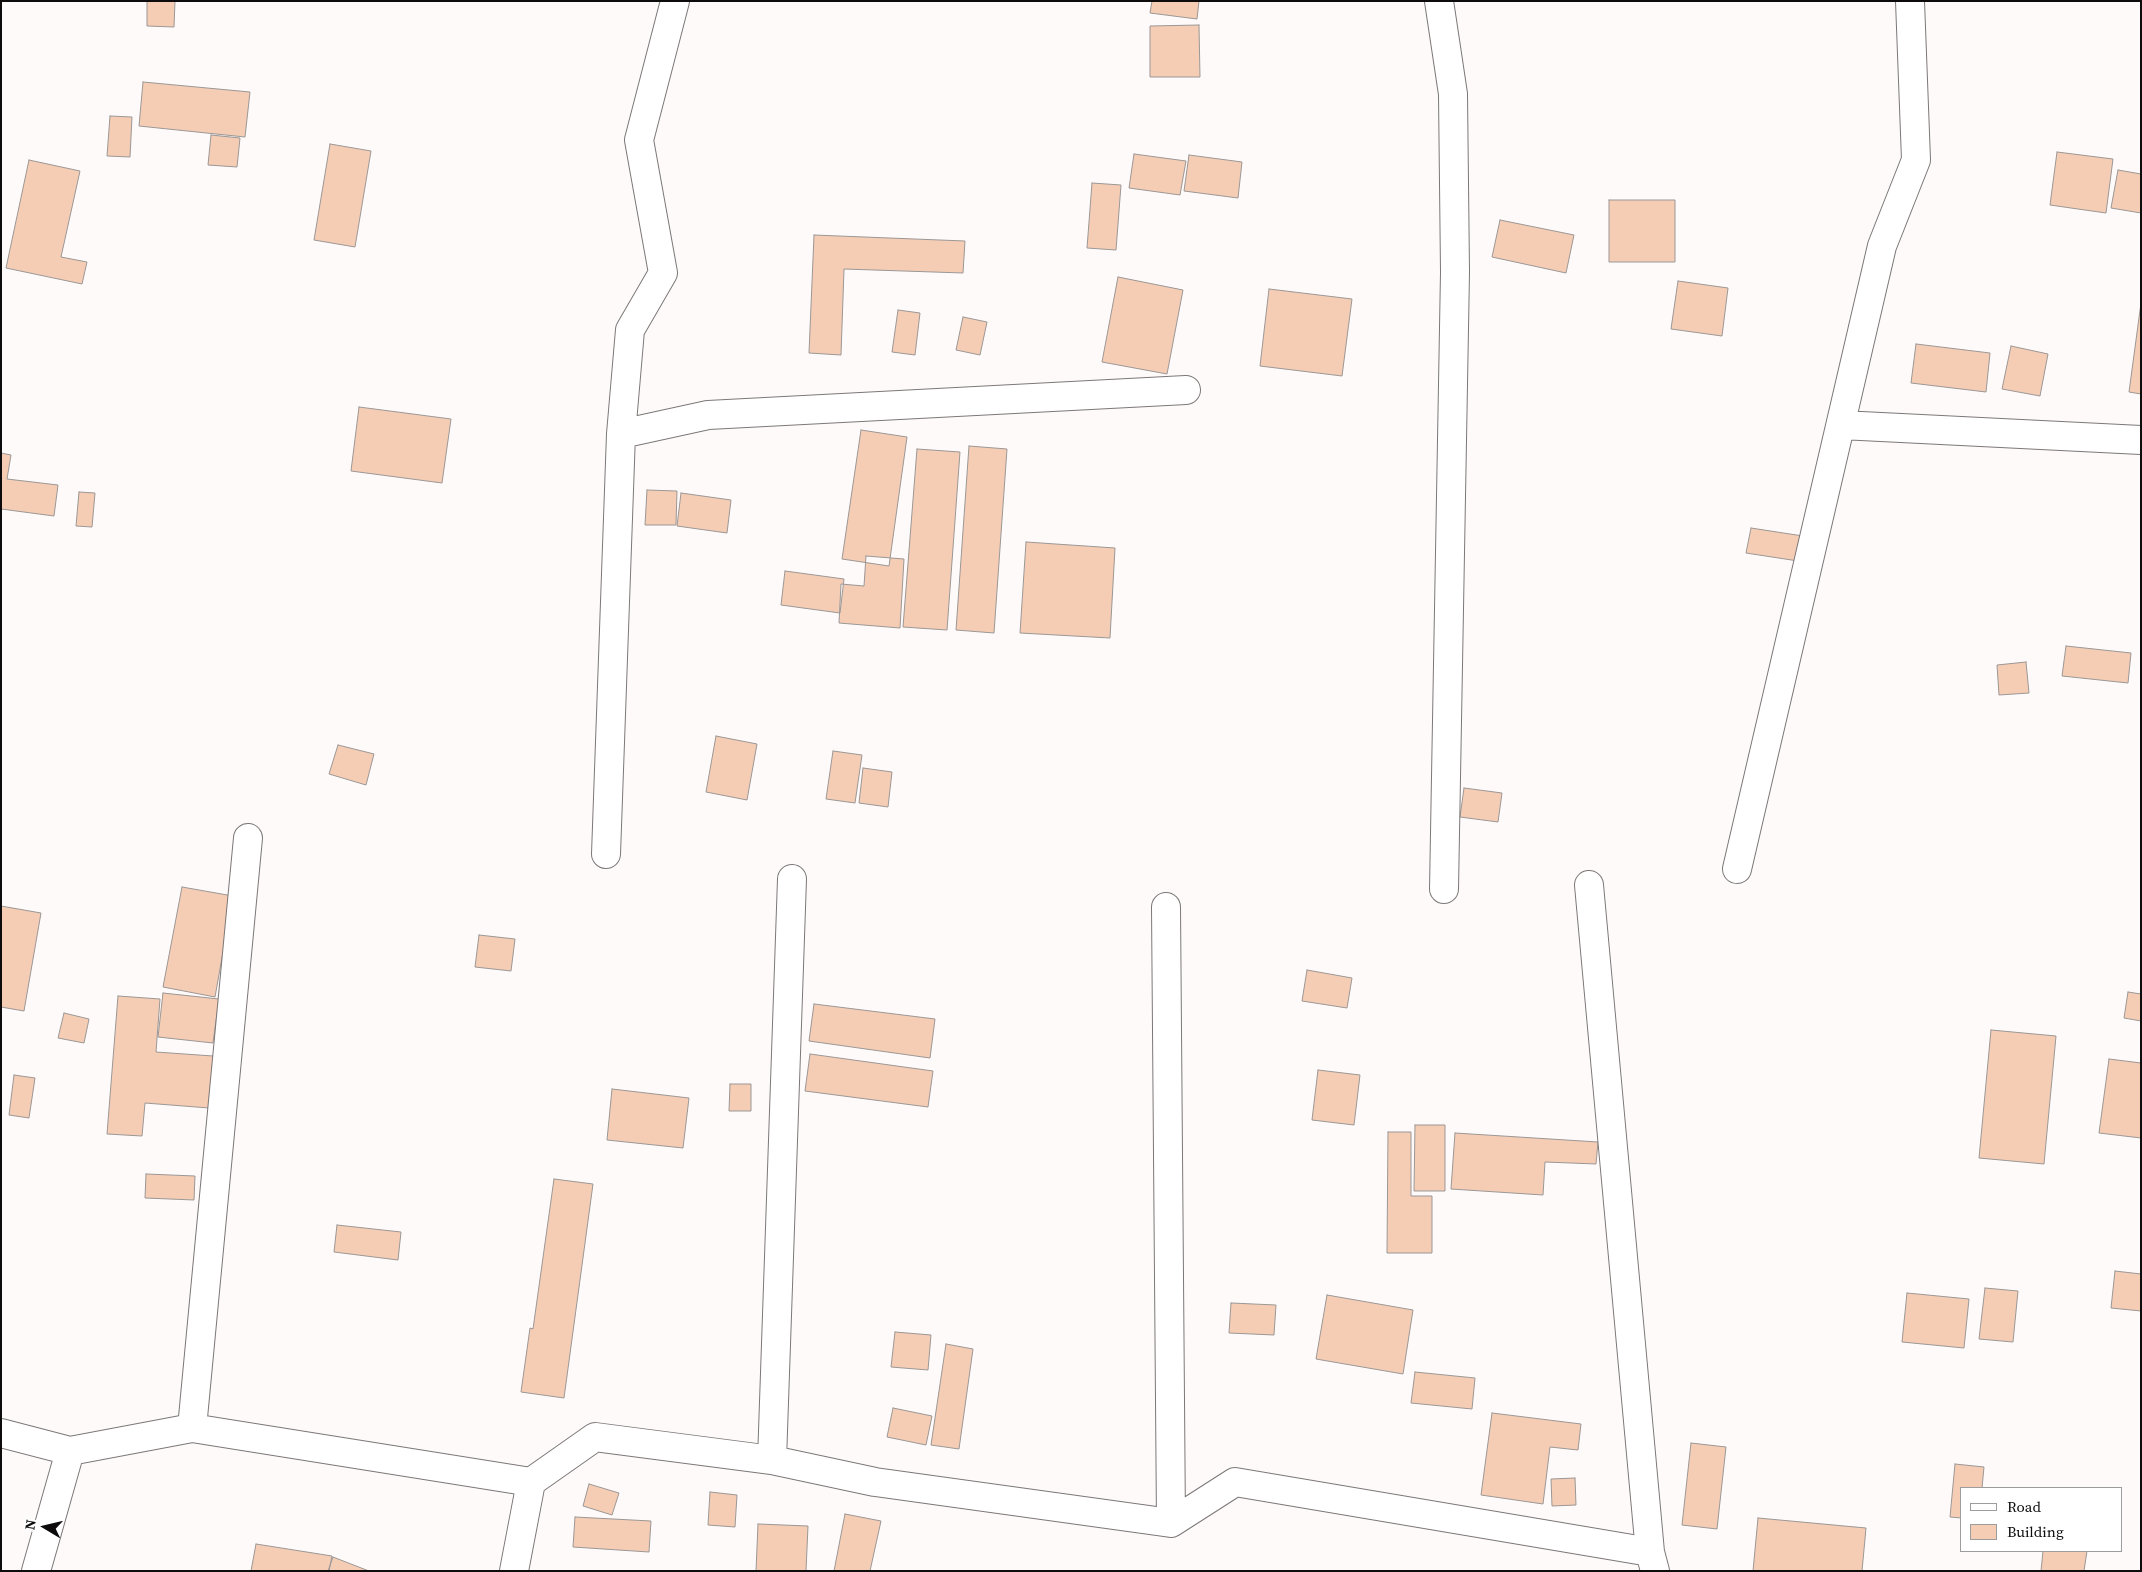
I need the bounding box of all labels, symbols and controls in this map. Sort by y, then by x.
legend [1960,1487,2122,1552]
text: Road [2007,1496,2041,1517]
north arrow [20,1502,70,1552]
text: N [20,1518,41,1531]
text: Building [2007,1521,2064,1542]

